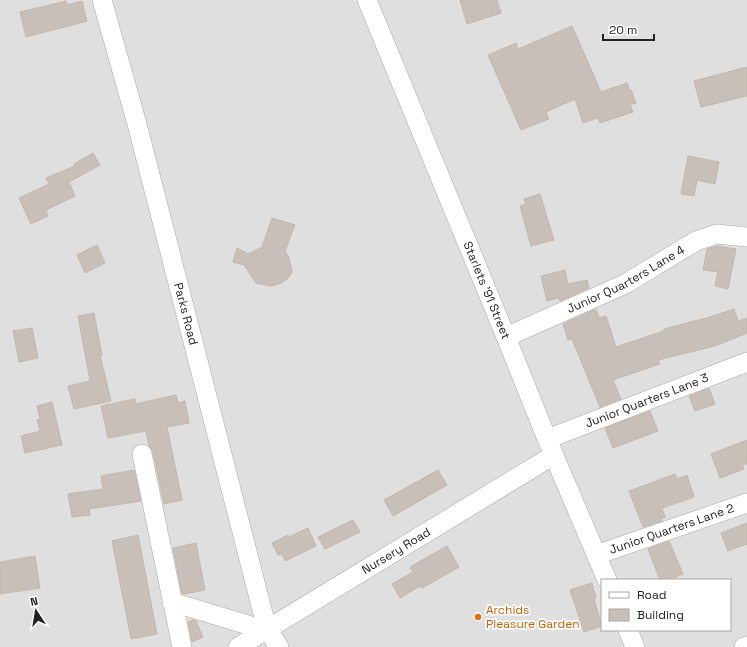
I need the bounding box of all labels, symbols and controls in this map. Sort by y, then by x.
scale bar [603,16,654,42]
text: 20 m [609,22,637,38]
street label: Starlets '91 Street [459,239,514,342]
street label: Junior Quarters Lane 4 [564,242,688,317]
street label: Parks Road [170,281,202,347]
street label: Junior Quarters Lane 3 [583,370,711,432]
street label: Junior Quarters Lane 2 [607,500,736,558]
street label: Nursery Road [359,524,433,578]
legend [601,579,731,631]
text: Road [637,587,666,603]
north arrow [16,591,56,631]
text: N [29,594,39,609]
place label: Archids Pleasure Garden [486,602,580,632]
text: Building [637,607,684,623]
marker: Archids Pleasure Garden [473,612,483,622]

